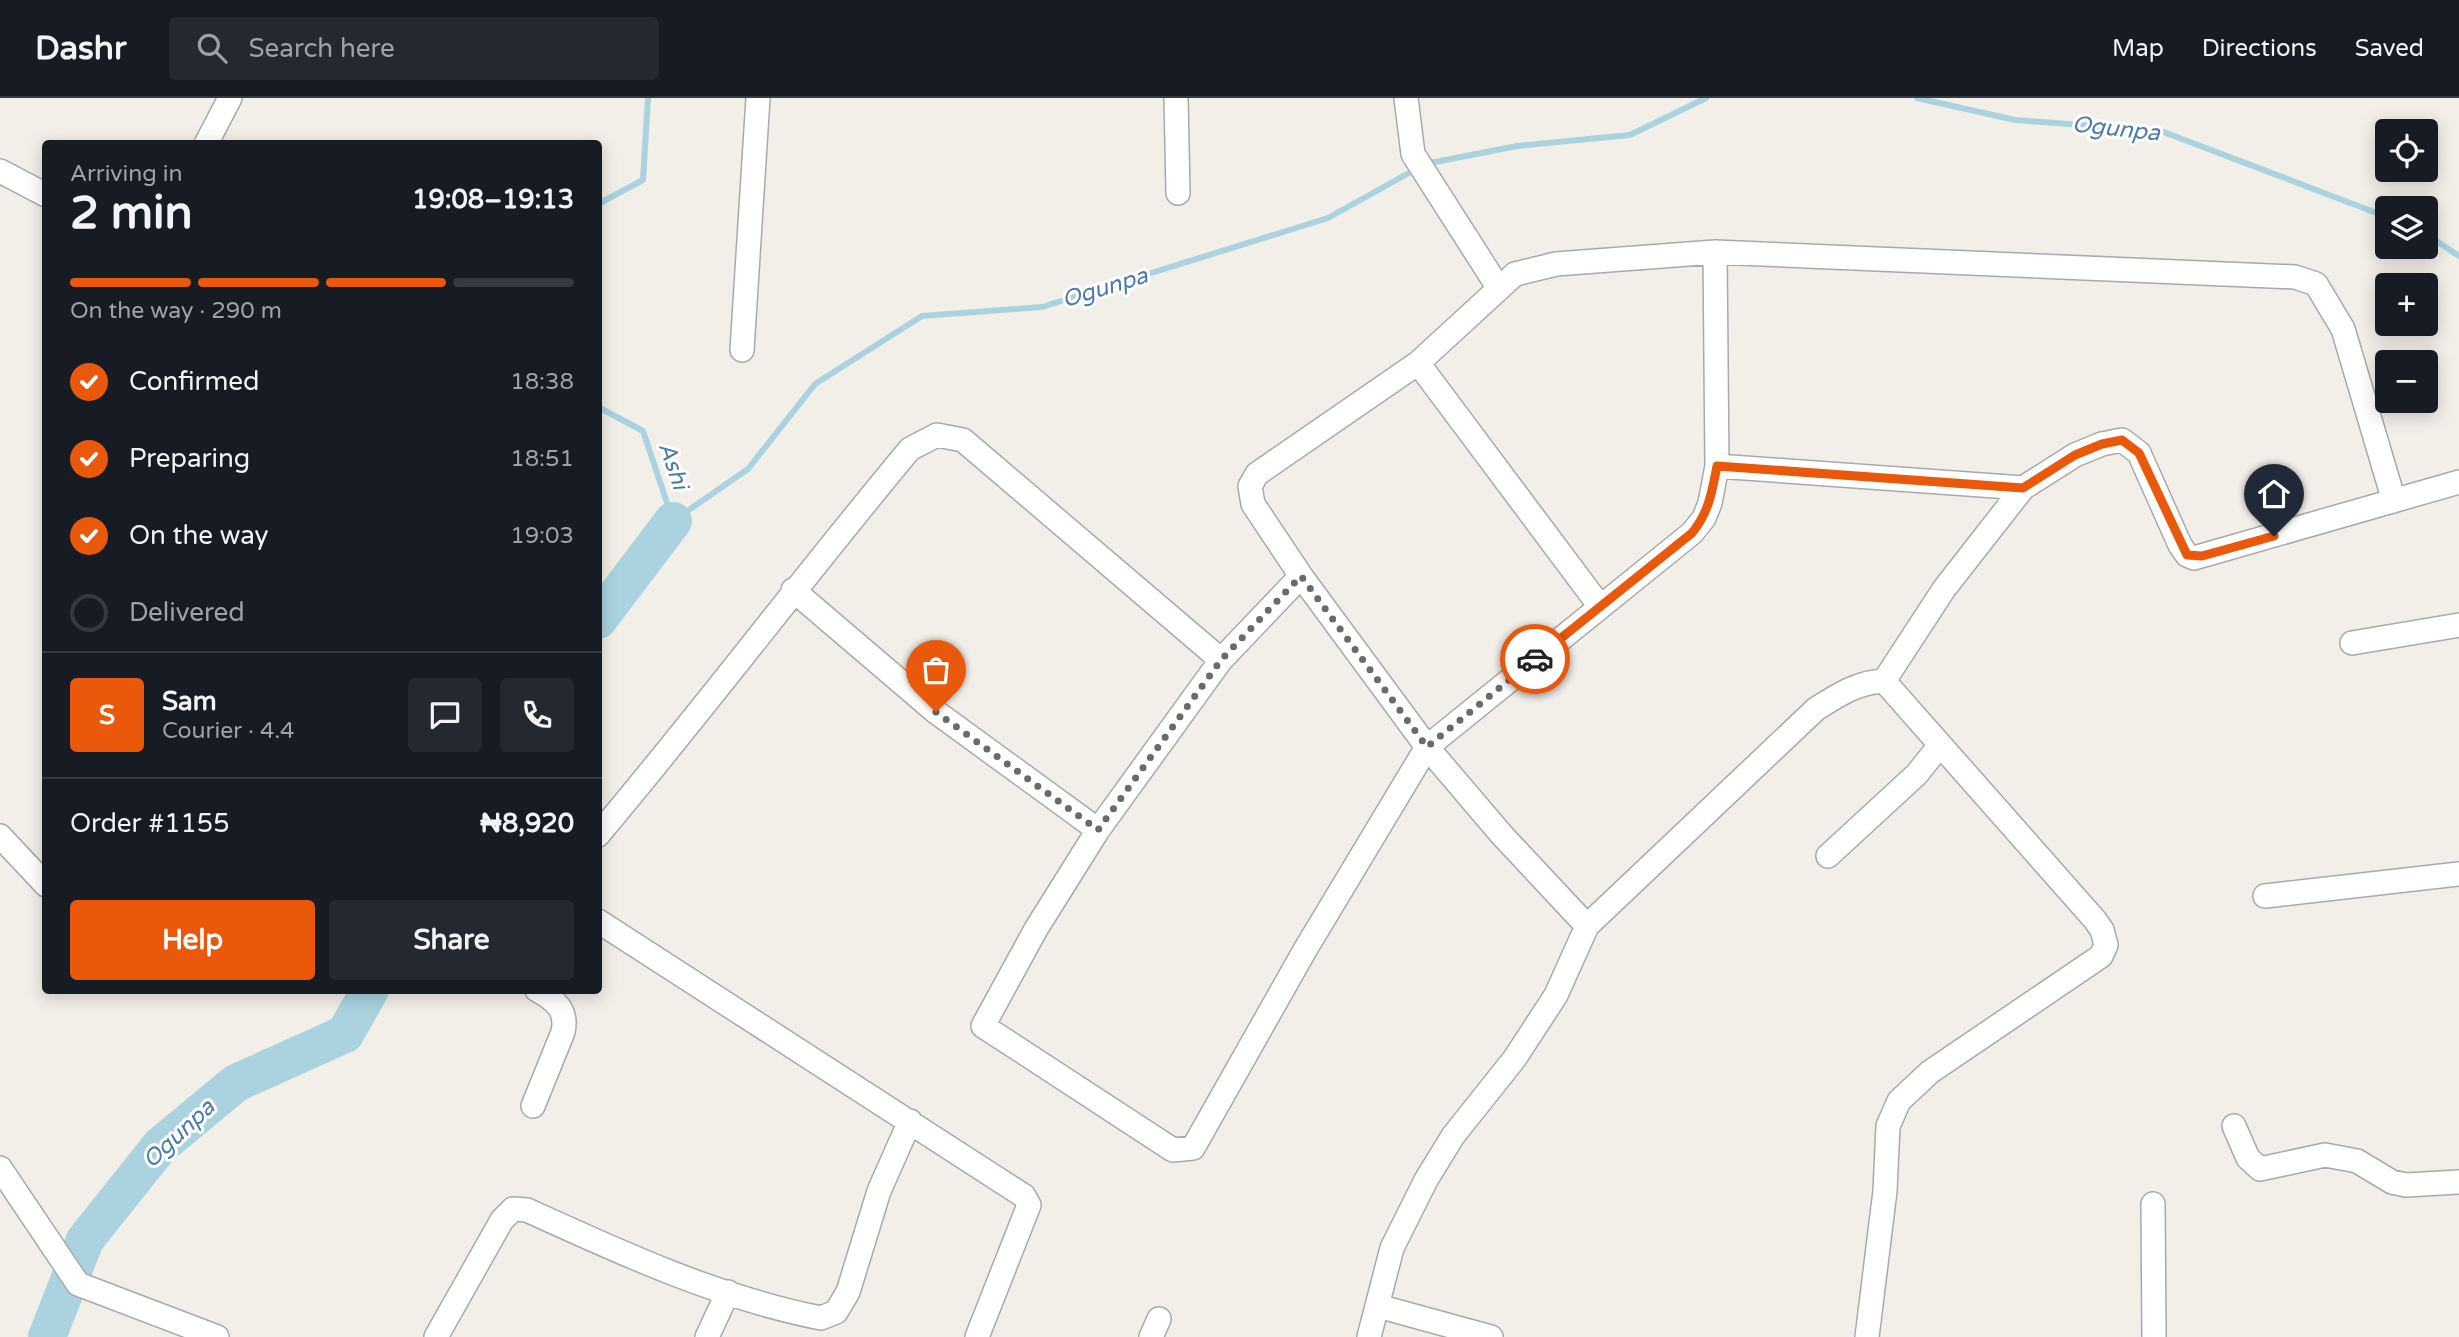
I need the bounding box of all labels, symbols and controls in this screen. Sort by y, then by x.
search box [169,17,659,80]
text: Dashr [35,29,127,68]
icon: search [193,29,231,67]
text: Search here [249,33,395,64]
text: Map [2112,34,2164,63]
text: Directions [2202,34,2317,63]
text: Saved [2355,34,2424,63]
water label: Ogunpa [2071,110,2162,148]
map controls [2375,119,2438,413]
button: locate [2375,119,2438,182]
text: Arriving in [70,160,183,188]
text: 19:08–19:13 [412,184,574,215]
text: 2 min [70,186,193,241]
button: layers [2375,196,2438,259]
water label: Ogunpa [1059,261,1152,314]
button: + [2375,273,2438,336]
text: On the way · 290 m [70,297,282,325]
button: − [2375,350,2438,413]
icon: check [70,363,108,401]
text: Confirmed [129,366,259,397]
text: 18:38 [510,368,574,396]
water label: Ashi [652,439,695,496]
icon: check [70,440,108,478]
text: Preparing [129,443,250,474]
text: 18:51 [510,445,574,473]
pin [2244,464,2304,536]
icon: home [2255,475,2293,513]
icon: check [70,517,108,555]
text: On the way [129,520,269,551]
text: 19:03 [510,522,574,550]
text: Delivered [129,597,245,628]
courier [1500,624,1570,694]
pin [906,640,966,712]
icon: car [1516,640,1554,678]
icon: bag [917,651,955,689]
button: chat [408,678,482,752]
button: phone [500,678,574,752]
text: Sam [162,686,217,717]
text: S [99,700,115,731]
text: Courier · 4.4 [162,717,294,745]
text: Order #1155 [70,808,230,839]
text: ₦8,920 [480,808,574,839]
button: Help [70,900,315,980]
button: Share [329,900,574,980]
water label: Ogunpa [137,1093,222,1174]

